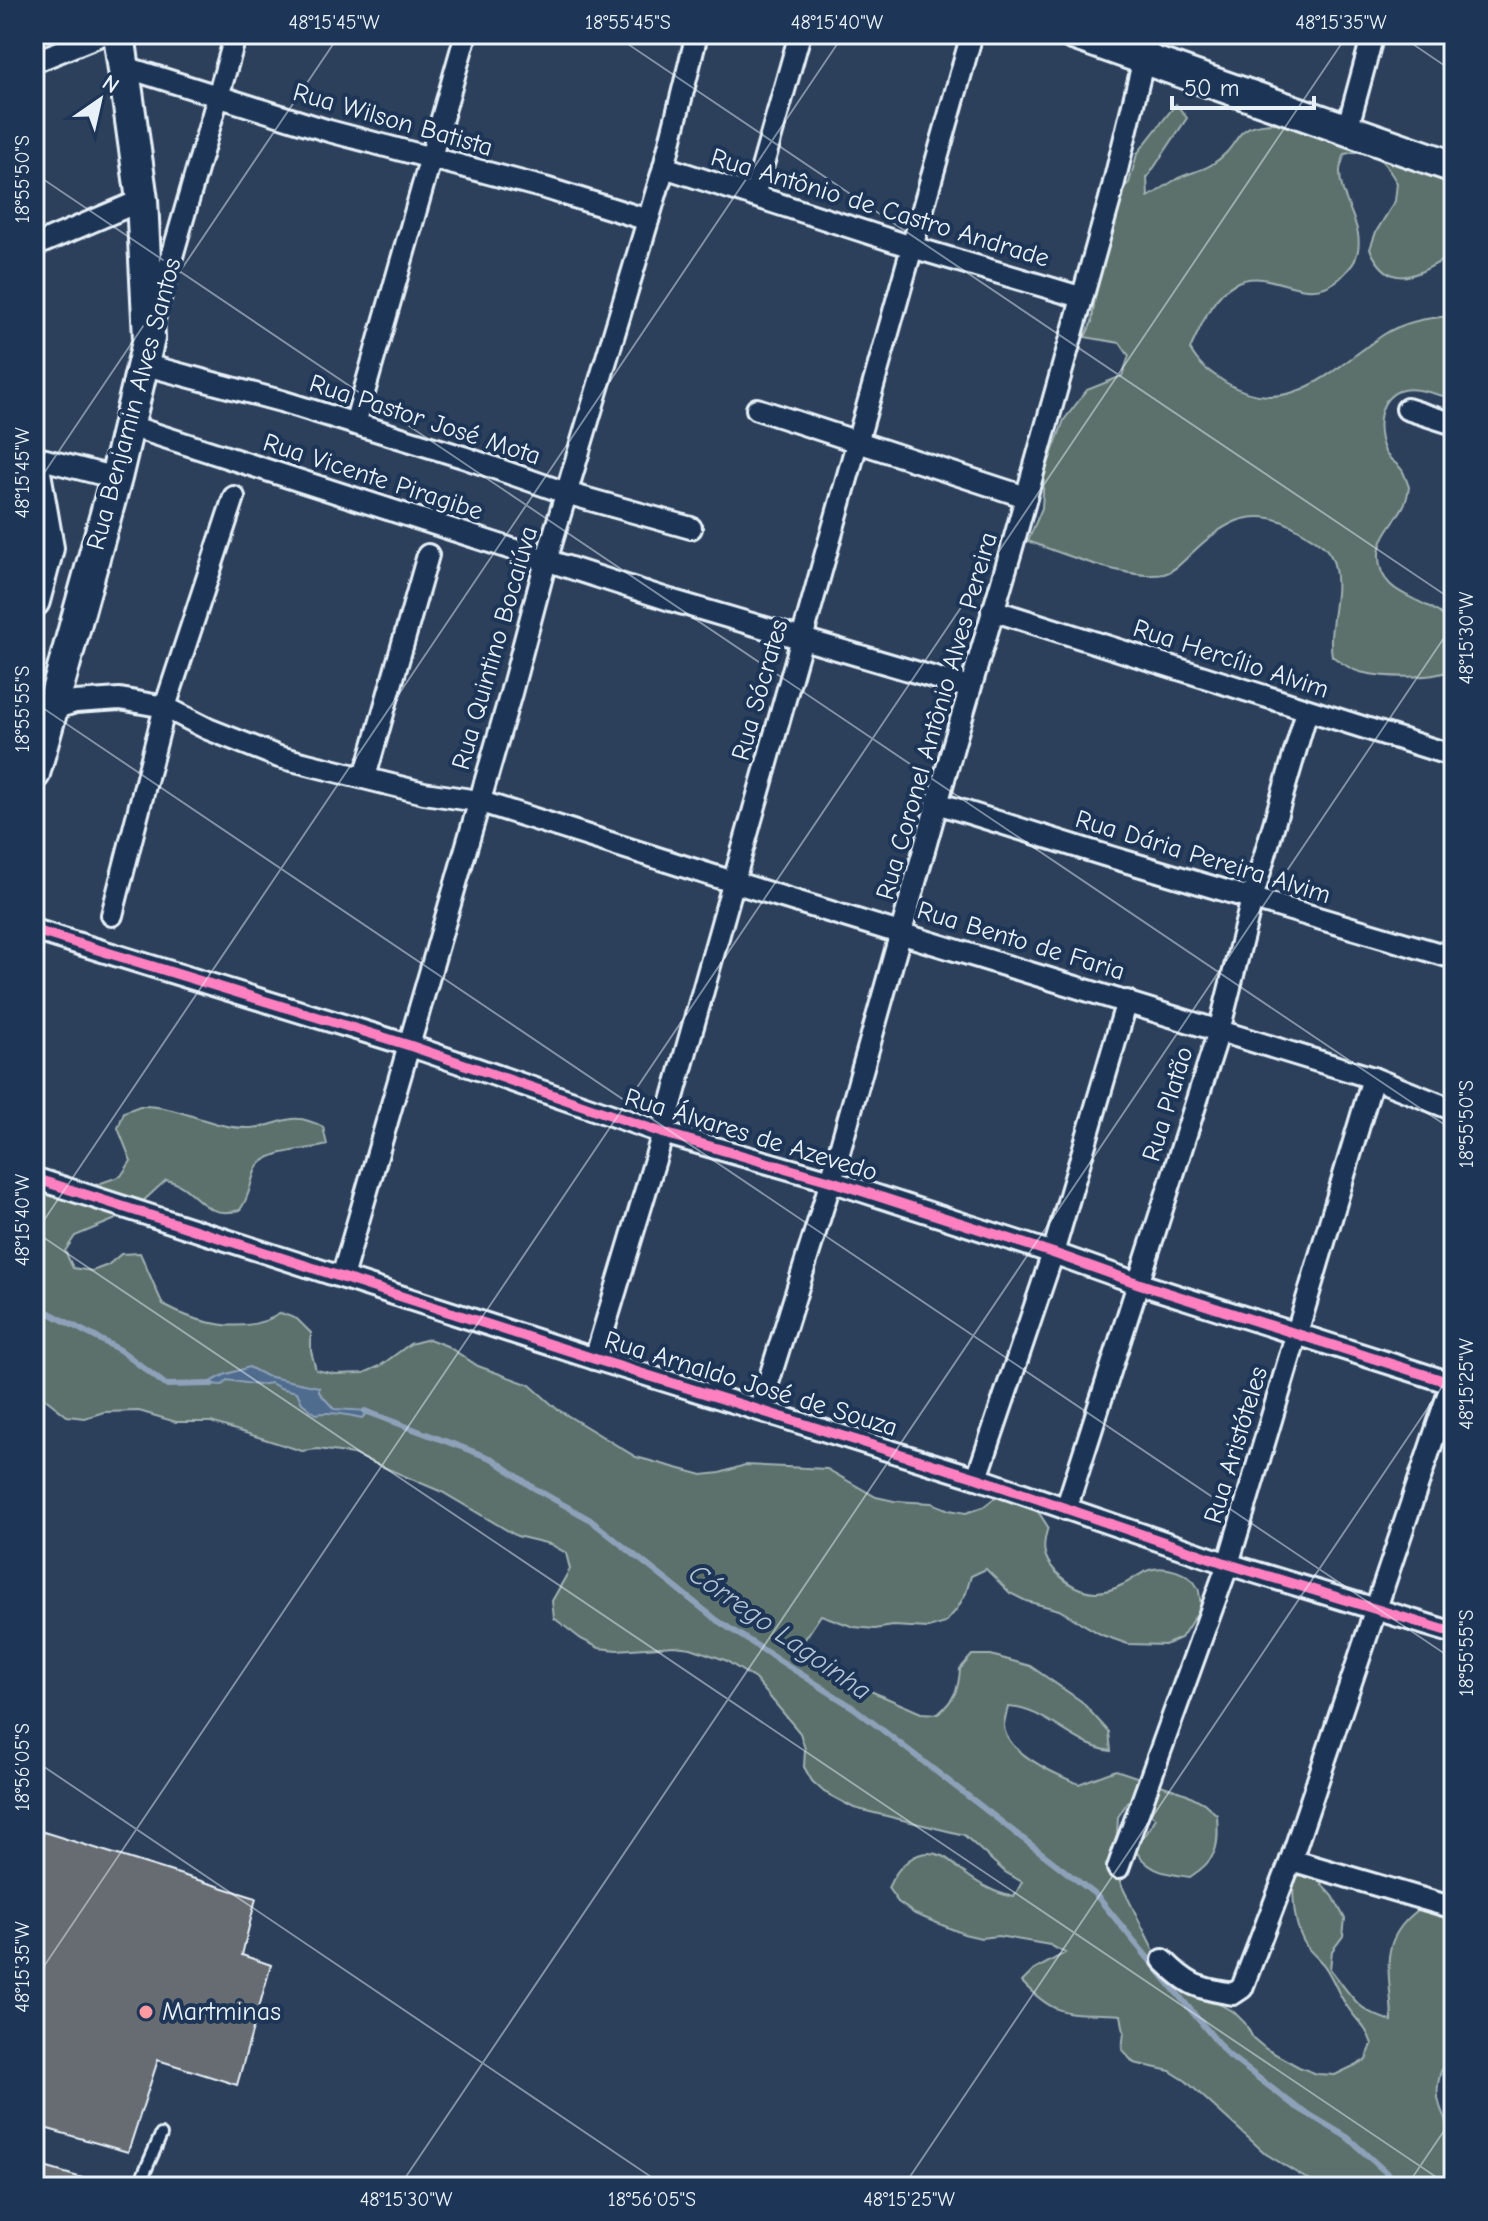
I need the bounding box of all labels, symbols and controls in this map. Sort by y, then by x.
text: 48°15'45"W [289,11,380,34]
text: 18°55'45"S [585,11,671,34]
text: 48°15'40"W [791,11,884,34]
text: 48°15'35"W [1295,11,1387,34]
north arrow [60,60,140,140]
scale bar [1172,60,1314,110]
text: N [97,69,124,99]
text: 50 m [1184,74,1240,102]
street label: Rua Wilson Batista [290,77,496,163]
text: 18°55'50"S [11,135,34,223]
street label: Rua Antônio de Castro Andrade [707,142,1053,274]
street label: Rua Benjamin Alves Santos [81,255,187,553]
street label: Rua Pastor José Mota [306,368,544,472]
text: 48°15'45"W [11,427,34,518]
street label: Rua Vicente Piragibe [259,427,487,527]
street label: Rua Quintino Bocaiúva [446,523,544,773]
street label: Rua Coronel Antônio Alves Pereira [870,529,1004,903]
text: 48°15'30"W [1455,591,1478,684]
street label: Rua Hercílio Alvim [1129,613,1333,705]
street label: Rua Sócrates [726,616,794,764]
text: 18°55'55"S [11,666,34,752]
street label: Rua Dária Pereira Alvim [1072,804,1334,910]
street label: Rua Bento de Faria [914,895,1128,987]
street label: Rua Platão [1136,1043,1200,1165]
text: 18°55'50"S [1455,1080,1478,1168]
street label: Rua Álvares de Azevedo [621,1081,881,1188]
text: 48°15'40"W [11,1173,34,1266]
street label: Rua Arnaldo José de Souza [601,1325,901,1443]
text: 48°15'25"W [1455,1337,1478,1430]
street label: Rua Aristóteles [1198,1363,1274,1527]
water label: Córrego Lagoinha [683,1557,877,1707]
text: 18°55'55"S [1455,1610,1478,1696]
text: 18°56'05"S [11,1723,34,1811]
text: 48°15'35"W [11,1921,34,2013]
place label: Martminas [162,1997,281,2027]
marker: Martminas [137,2003,155,2021]
text: 48°15'30"W [360,2188,453,2211]
text: 18°56'05"S [608,2188,696,2211]
text: 48°15'25"W [863,2188,956,2211]

